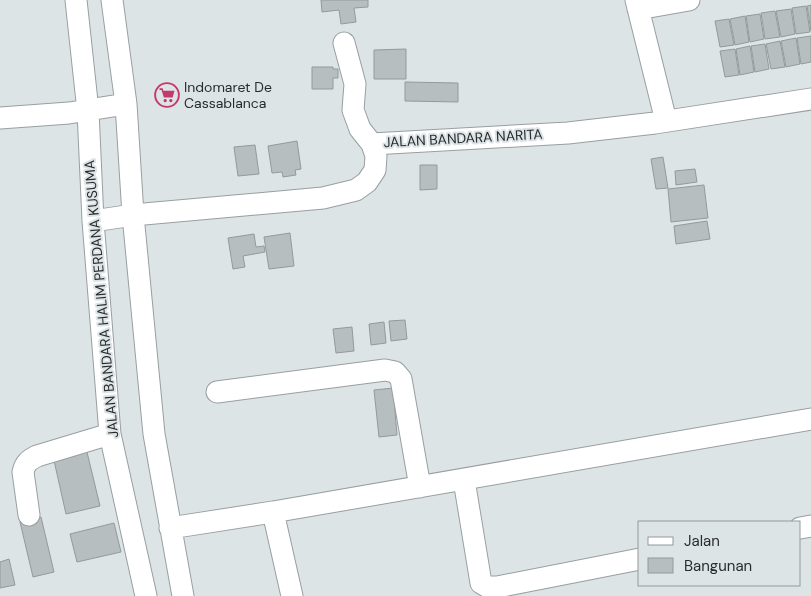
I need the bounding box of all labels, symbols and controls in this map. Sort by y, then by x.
place label: Indomaret De Cassablanca [184,78,272,112]
supermarket icon: Indomaret De Cassablanca [154,82,180,108]
street label: JALAN BANDARA NARITA [383,125,543,151]
street label: JALAN BANDARA HALIM PERDANA KUSUMA [80,159,122,439]
legend [638,521,801,586]
text: Jalan [684,531,720,551]
text: Bangunan [684,556,752,576]

